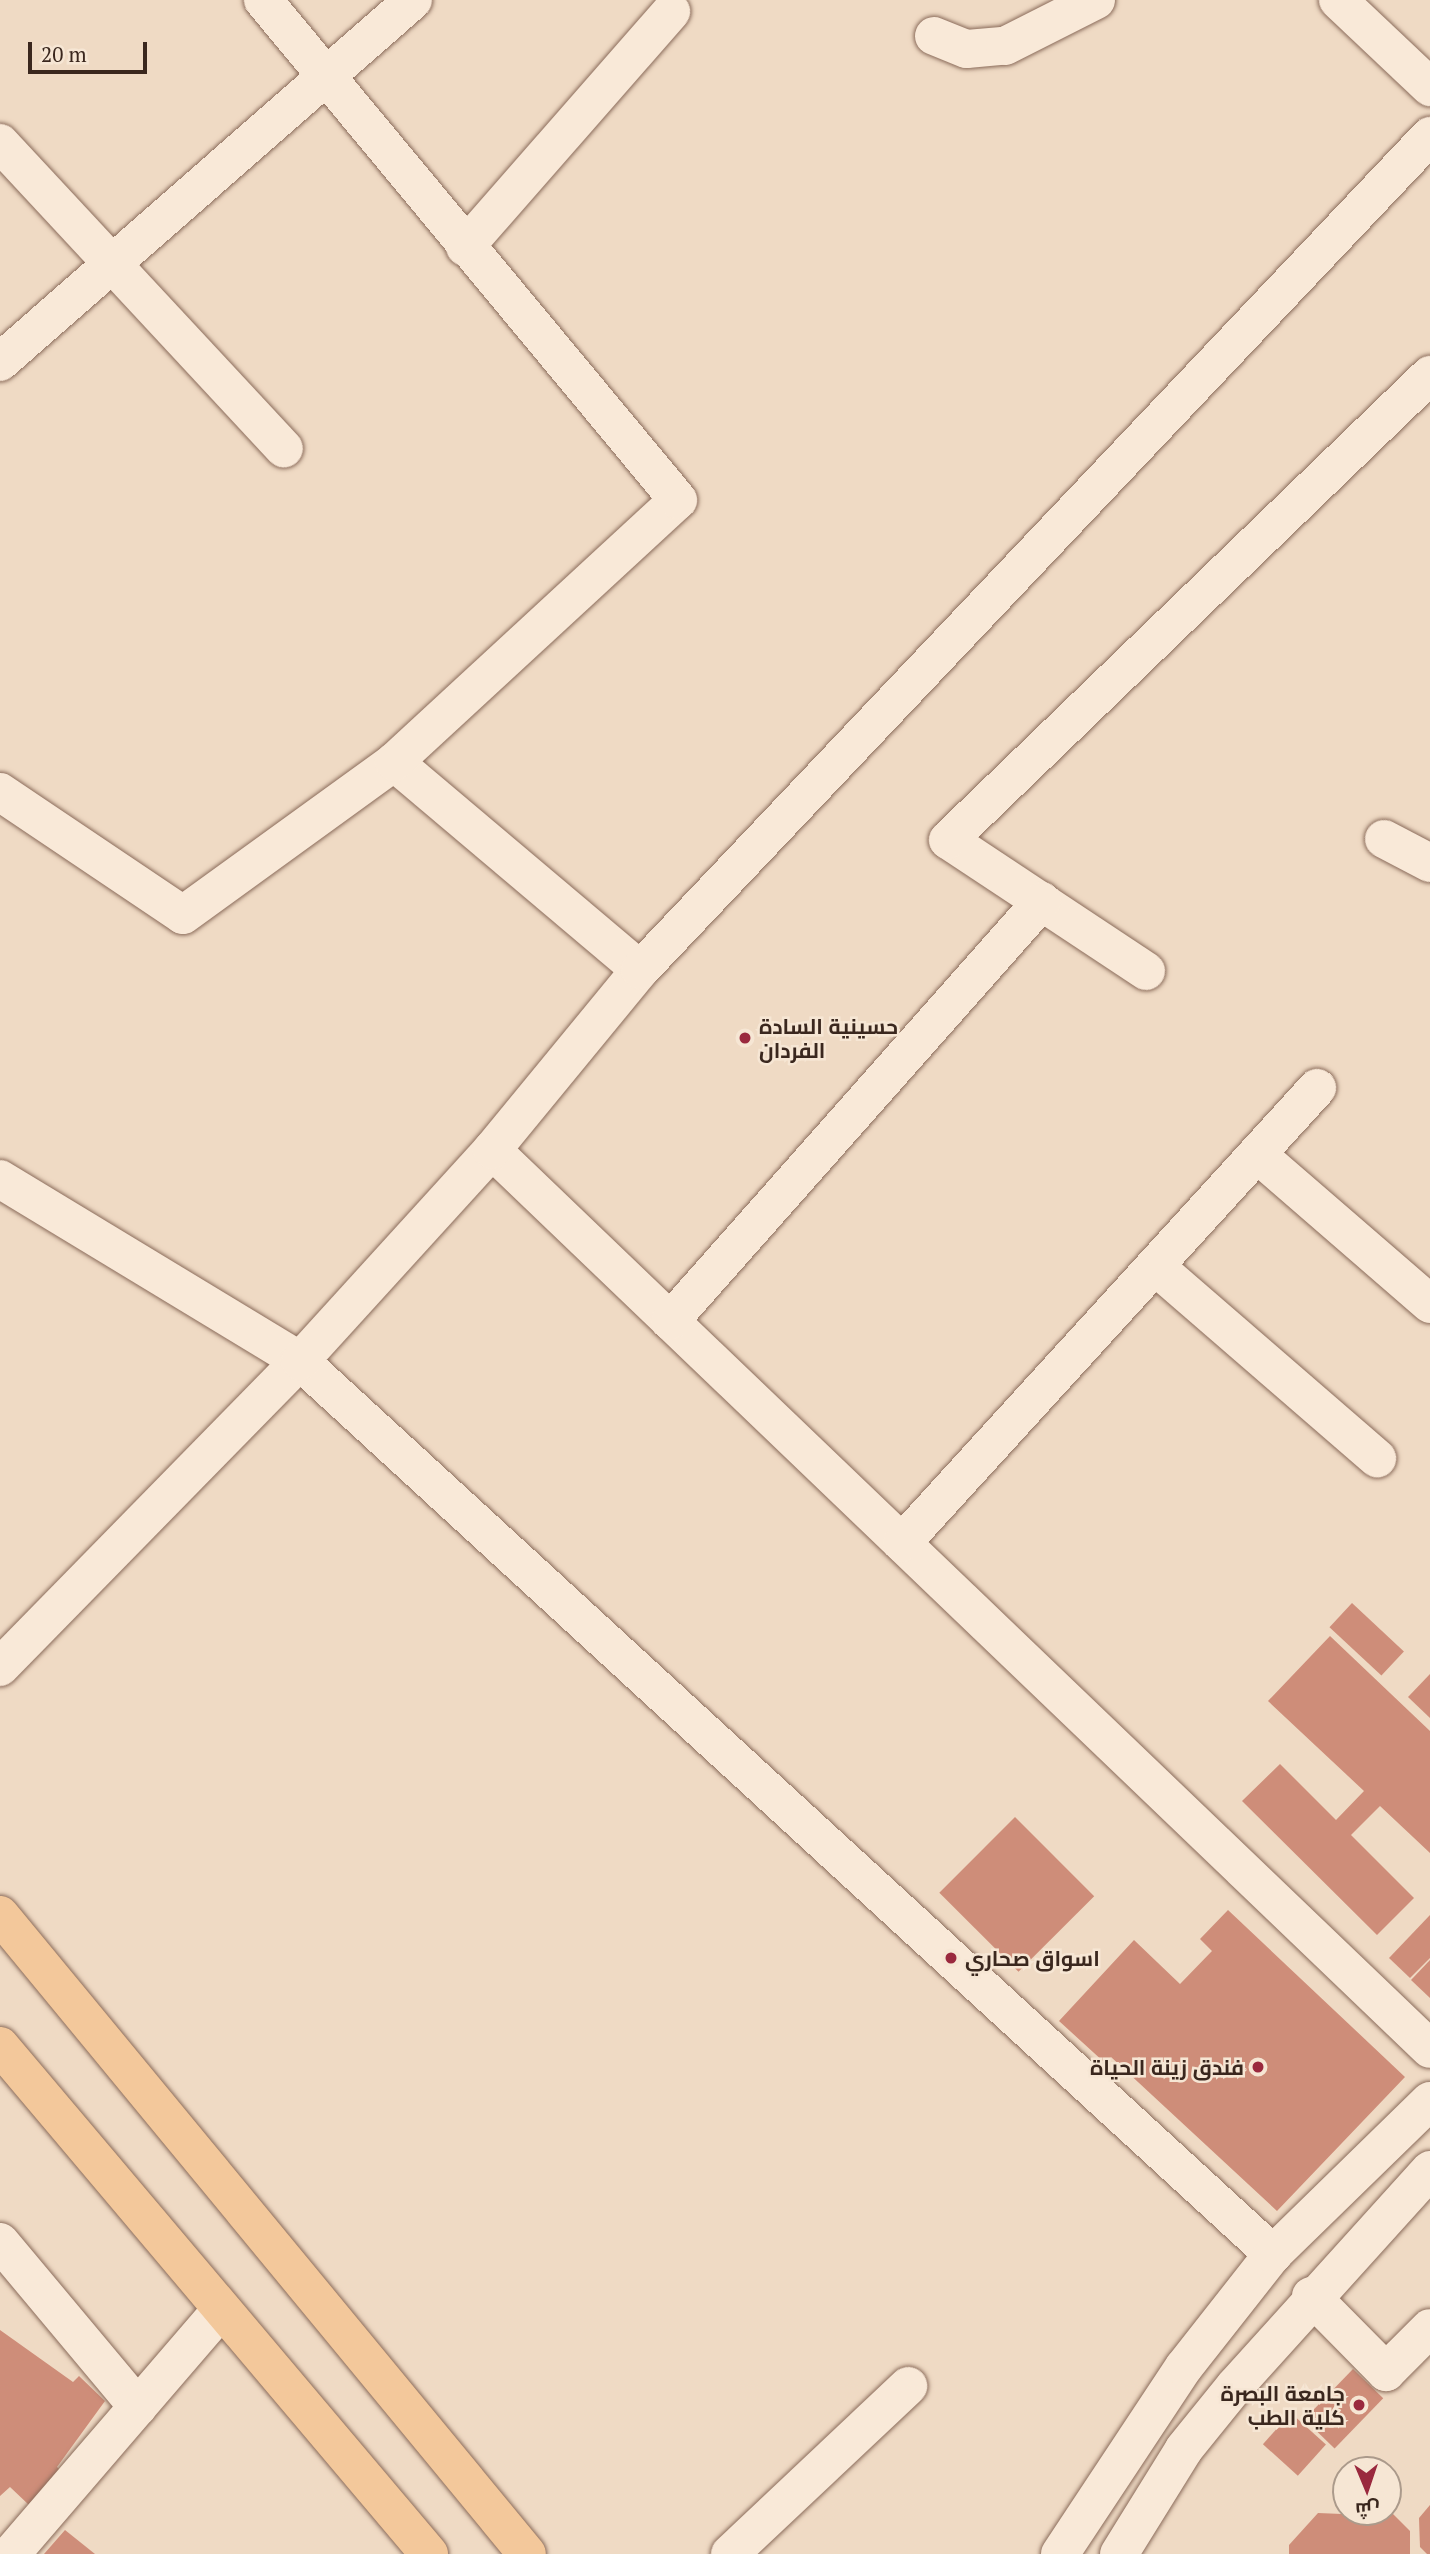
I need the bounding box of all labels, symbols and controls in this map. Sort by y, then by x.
scale bar [32,28,150,72]
text: 20 m [41,40,87,68]
place label: حسينية السادة الفردان [759,1013,898,1063]
marker: حسينية السادة الفردان [737,1030,753,1046]
place label: اسواق صحاري [965,1945,1100,1971]
marker: اسواق صحاري [943,1950,959,1966]
place label: فندق زينة الحياة [1090,2054,1244,2080]
marker: فندق زينة الحياة [1250,2059,1266,2075]
place label: جامعة البصرة كلية الطب [1220,2380,1345,2430]
marker: جامعة البصرة كلية الطب [1351,2397,1367,2413]
north arrow [1332,2456,1402,2526]
text: ش [1355,2498,1380,2523]

